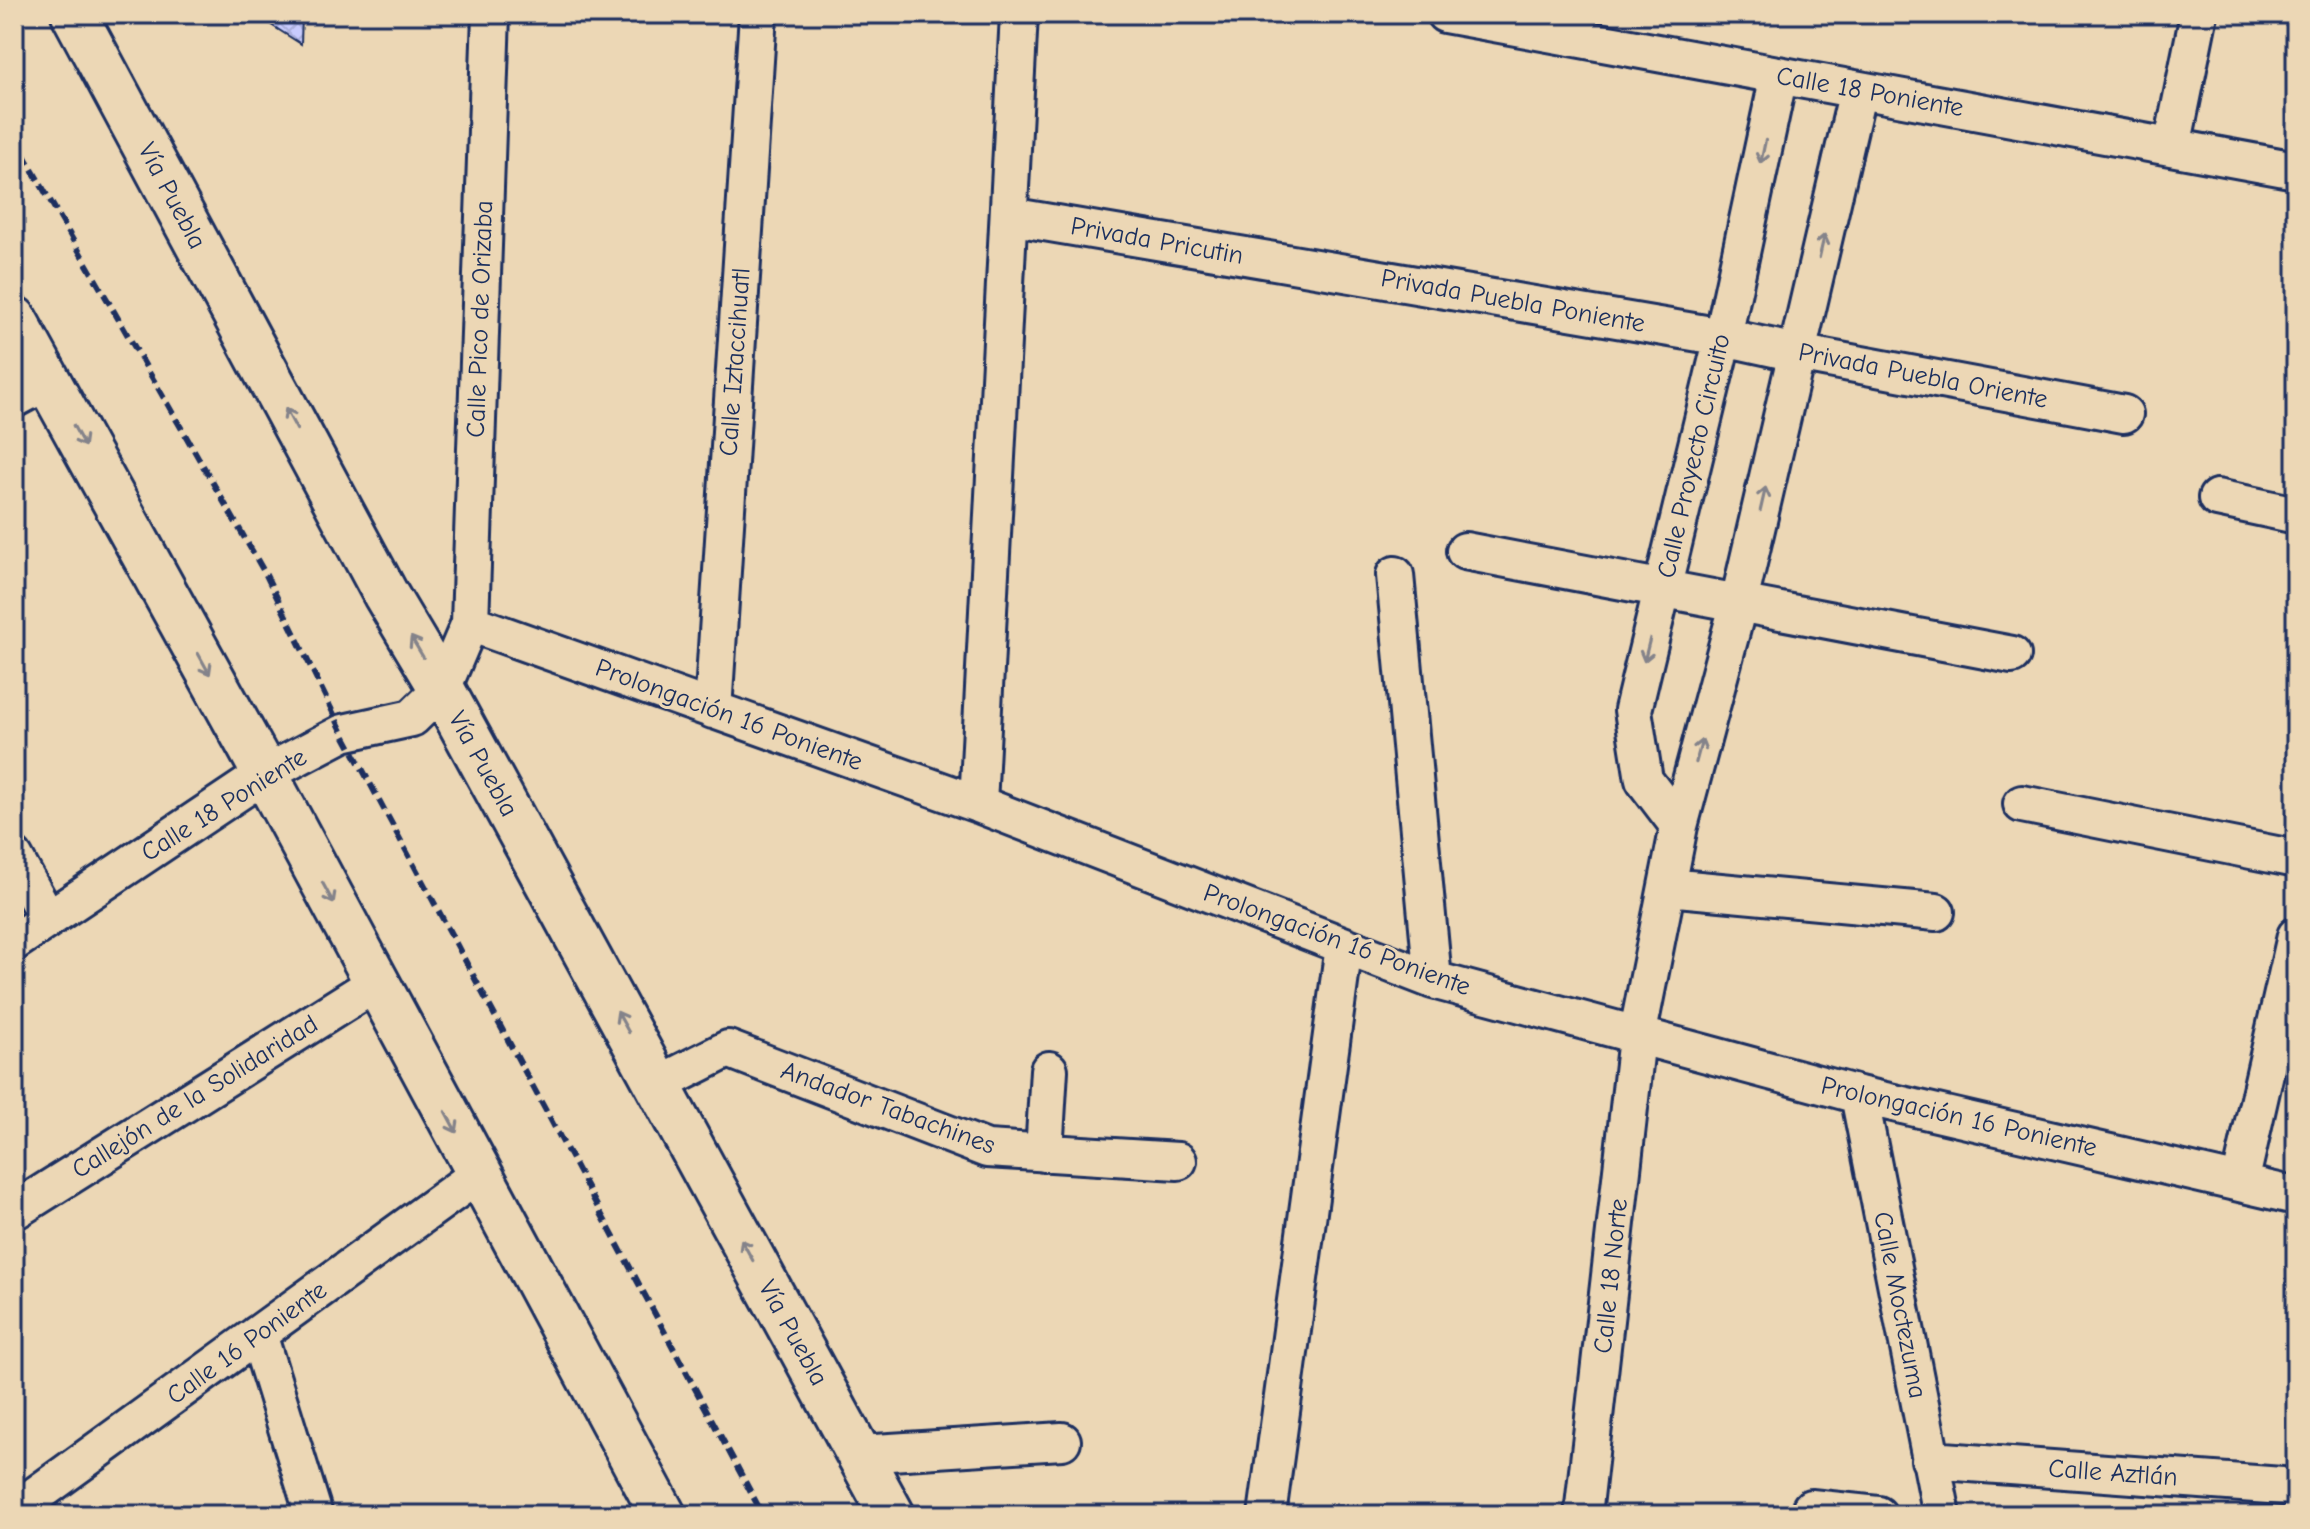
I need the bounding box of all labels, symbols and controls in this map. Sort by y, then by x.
street label: Calle 18 Poniente [1774,61,1966,123]
street label: Vía Puebla [132,138,212,254]
one-way arrow [1754,138,1769,164]
street label: Calle Pico de Orizaba [461,200,499,438]
street label: Privada Pricutin [1068,211,1246,271]
one-way arrow [1815,233,1830,259]
street label: Privada Puebla Poniente [1379,263,1647,339]
street label: Calle Iztaccihuatl [713,267,757,457]
street label: Calle Proyecto Circuito [1651,331,1737,581]
street label: Privada Puebla Oriente [1796,337,2050,415]
one-way arrow [283,408,299,431]
one-way arrow [71,424,87,448]
one-way arrow [1756,487,1771,512]
one-way arrow [408,636,424,659]
one-way arrow [1639,637,1654,663]
one-way arrow [197,652,213,675]
street label: Prolongación 16 Poniente [591,653,867,777]
street label: Vía Puebla [442,706,524,822]
one-way arrow [1692,738,1707,764]
street label: Calle 18 Poniente [136,742,312,868]
street label: Prolongación 16 Poniente [1199,878,1475,1002]
one-way arrow [321,880,336,904]
street label: Callejón de la Solidaridad [67,1009,323,1185]
one-way arrow [615,1010,630,1034]
street label: Andador Tabachines [777,1055,999,1161]
street label: Prolongación 16 Poniente [1818,1071,2100,1163]
one-way arrow [443,1110,459,1133]
street label: Calle 18 Norte [1588,1197,1634,1355]
street label: Calle Moctezuma [1867,1209,1933,1401]
one-way arrow [739,1239,755,1262]
street label: Calle 16 Poniente [161,1275,333,1411]
street label: Vía Puebla [752,1275,834,1391]
street label: Calle Aztlán [2047,1454,2179,1492]

